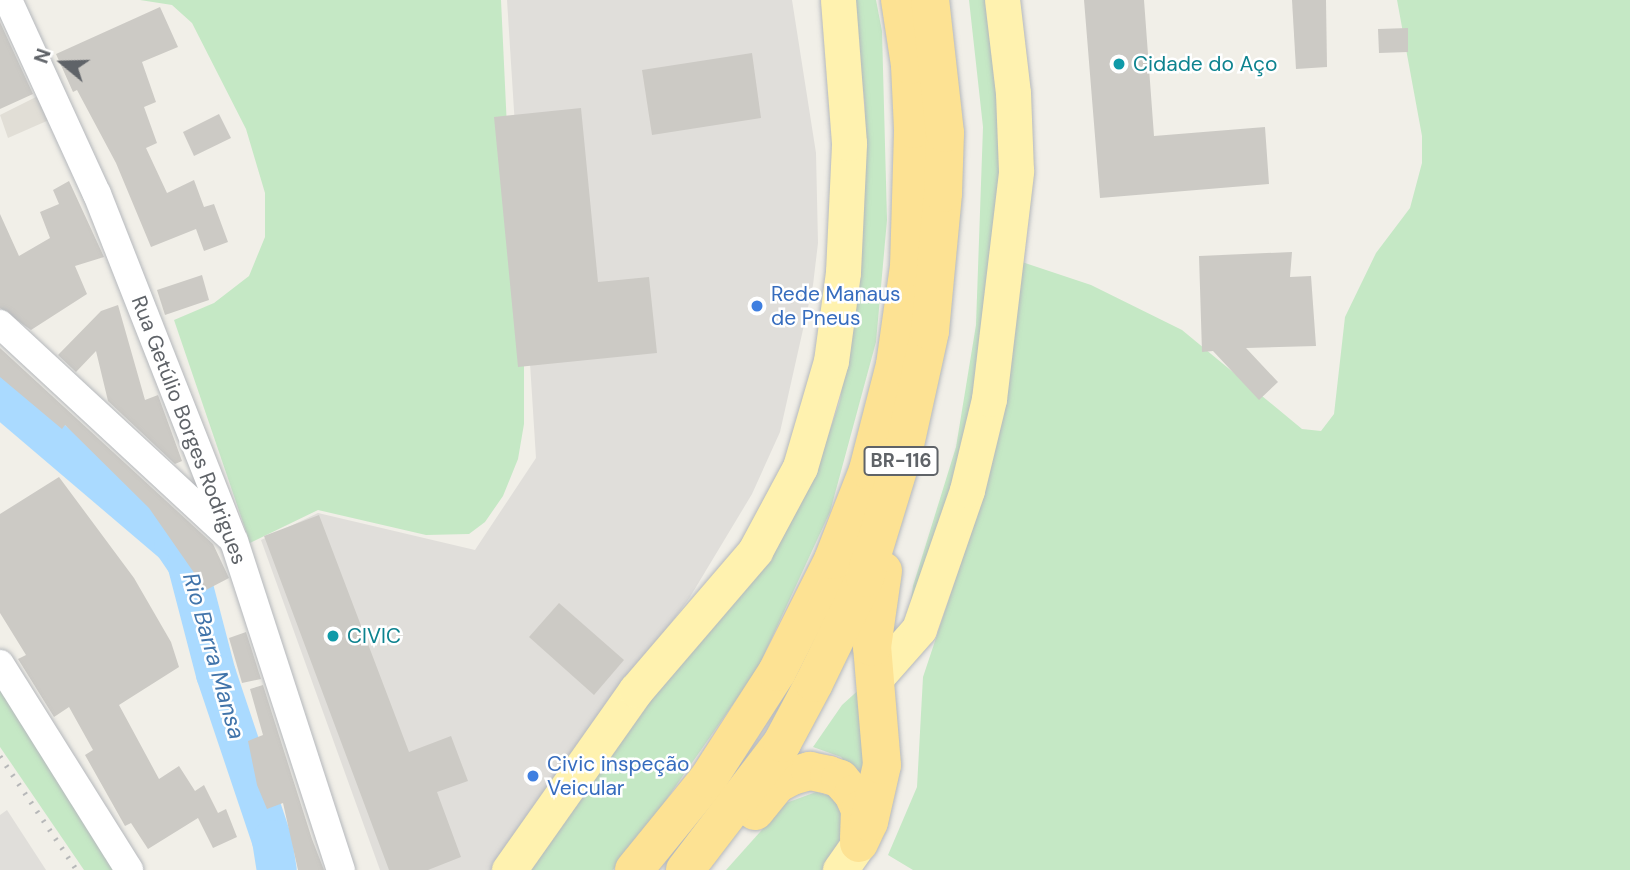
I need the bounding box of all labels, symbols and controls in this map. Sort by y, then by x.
north arrow [28,28,98,98]
text: N [29,45,57,67]
place label: Cidade do Aço [1133,51,1277,77]
marker: Cidade do Aço [1111,56,1127,72]
place label: Rede Manaus de Pneus [771,281,901,331]
street label: Rua Getúlio Borges Rodrigues [126,292,252,568]
marker: Rede Manaus de Pneus [749,298,765,314]
road number: BR-116 [862,446,940,476]
water label: Rio Barra Mansa [177,570,251,742]
place label: CIVIC [347,623,401,649]
marker: CIVIC [325,628,341,644]
place label: Civic inspeção Veicular [547,751,689,801]
marker: Civic inspeção Veicular [525,768,541,784]

